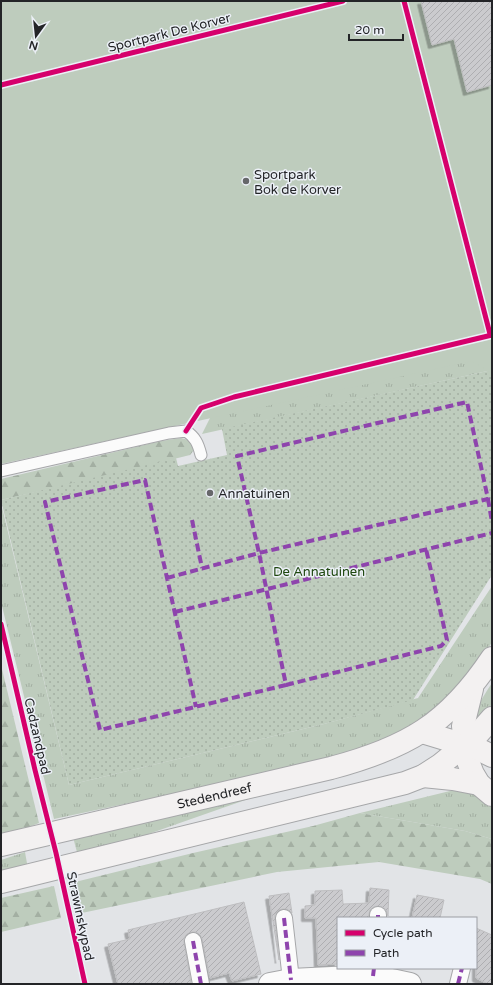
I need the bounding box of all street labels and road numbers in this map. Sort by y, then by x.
street label: Sportpark De Korver [106,10,232,56]
street label: Cadzandpad [20,696,54,776]
street label: Stedendreef [176,780,253,813]
street label: Strawinskypad [63,870,97,962]

